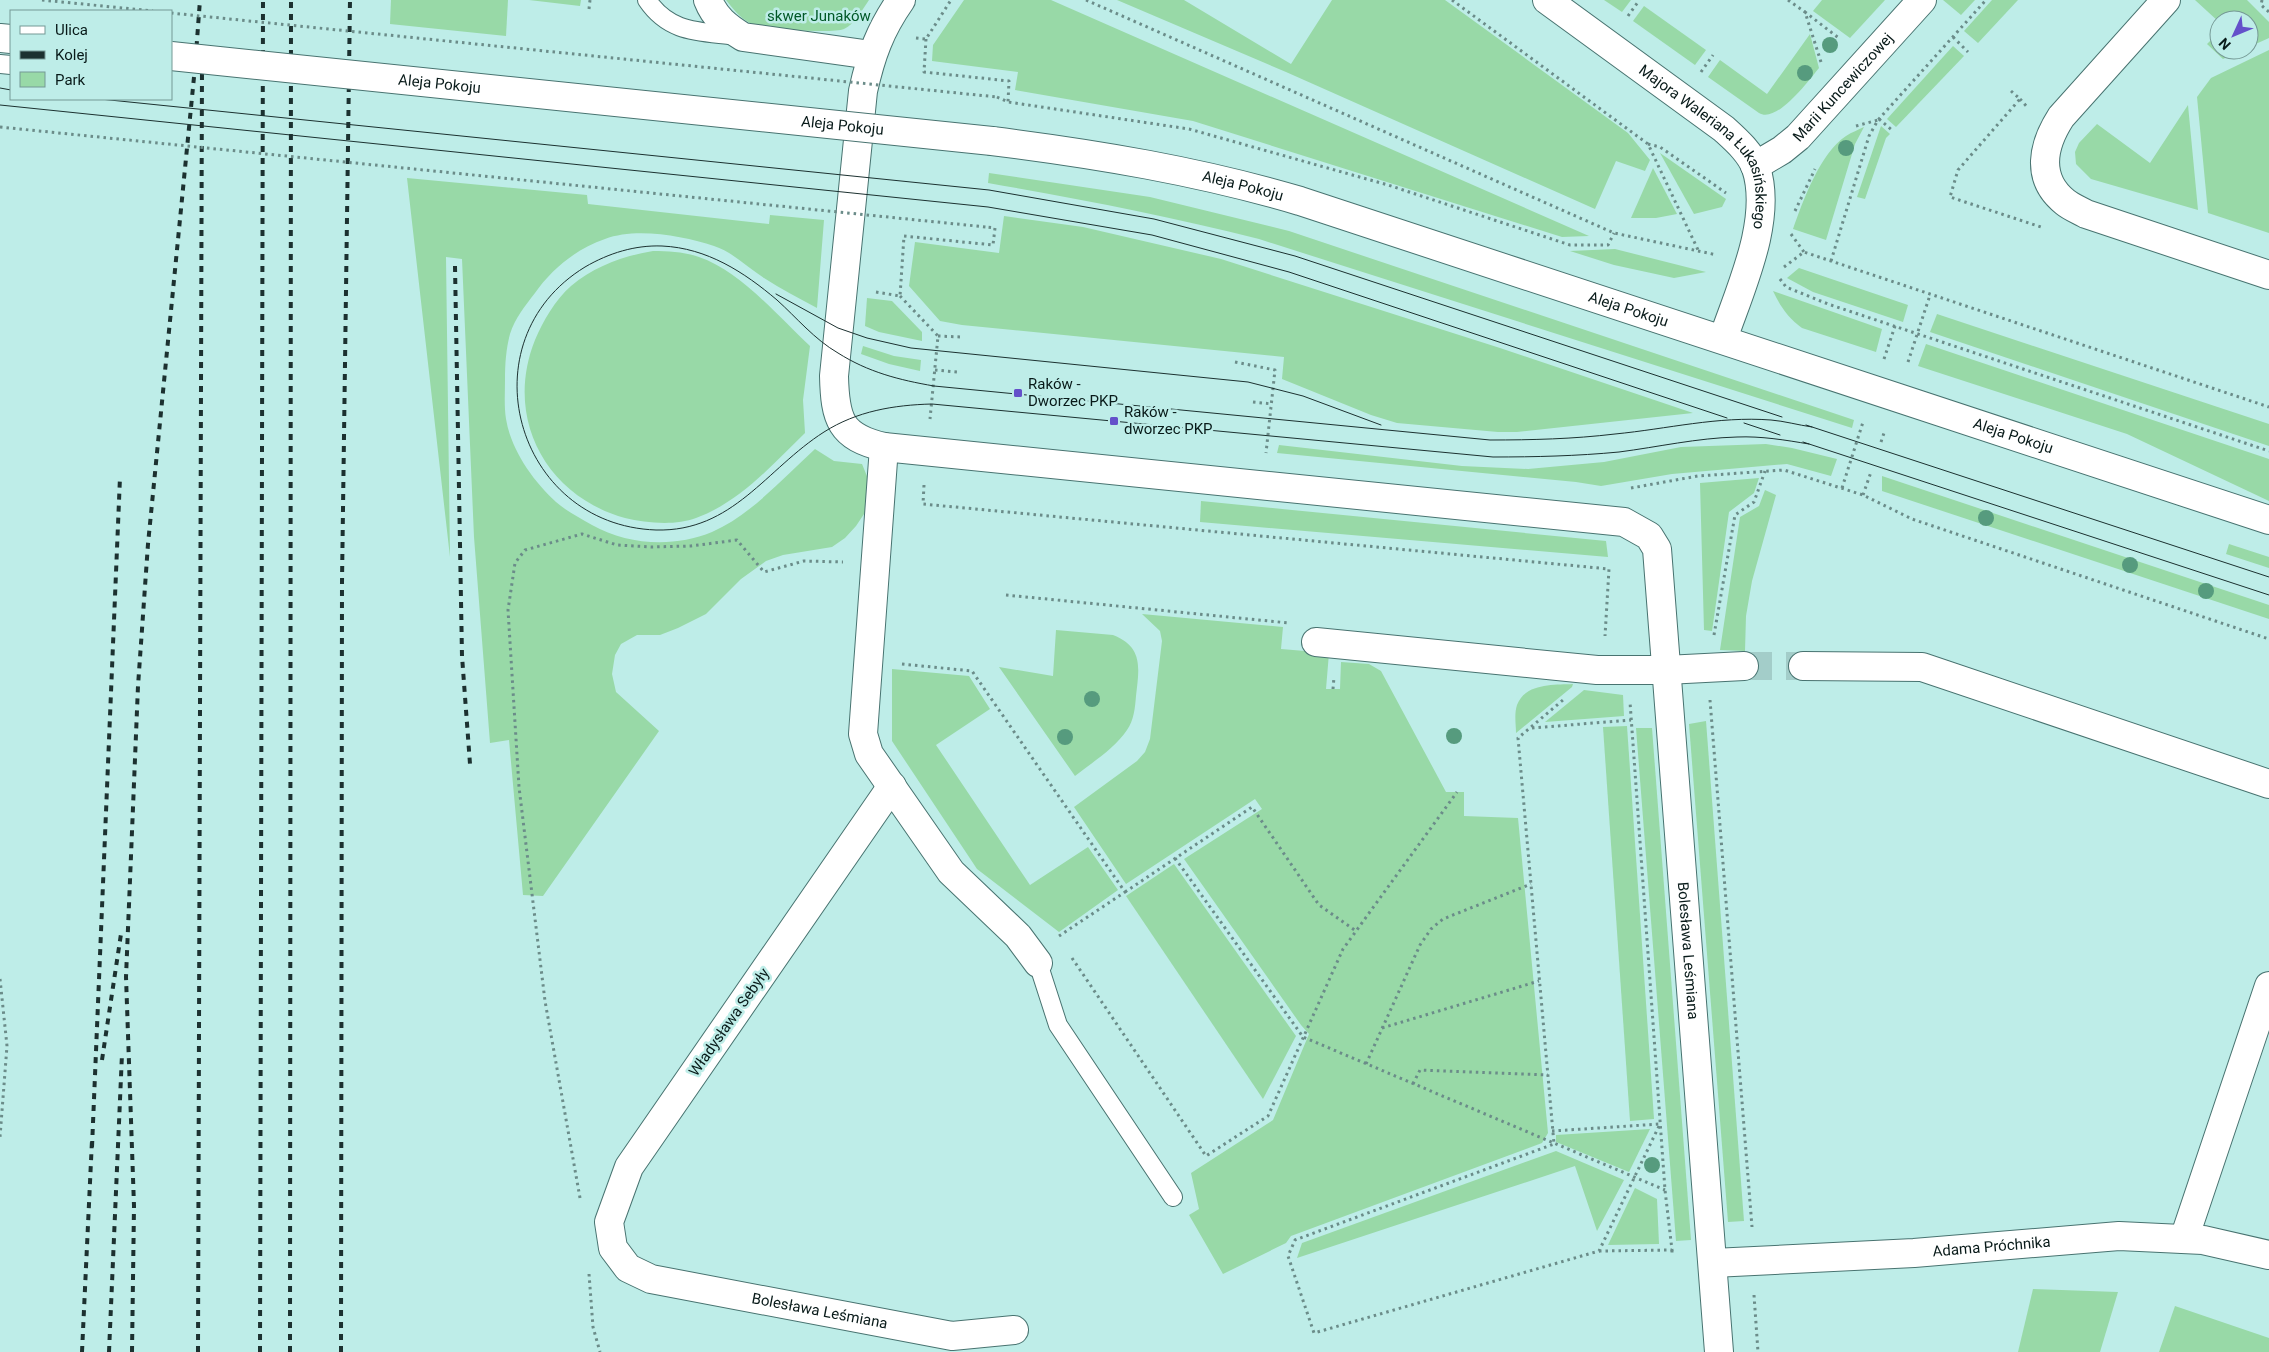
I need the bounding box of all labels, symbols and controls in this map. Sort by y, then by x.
park label: skwer Junaków [767,7,871,25]
legend [10,10,172,100]
north arrow [2209,10,2259,60]
text: Ulica [55,21,88,39]
street label: Marii Kuncewiczowej [1789,29,1897,145]
text: N [2215,35,2234,53]
text: Kolej [55,46,88,64]
street label: Majora Waleriana Łukasińskiego [1635,61,1770,231]
text: Park [55,71,86,89]
street label: Aleja Pokoju [397,71,482,97]
street label: Aleja Pokoju [800,112,885,139]
street label: Aleja Pokoju [1201,167,1285,205]
street label: Aleja Pokoju [1586,288,1671,331]
place label: Raków - Dworzec PKP [1028,375,1118,410]
marker: Raków - Dworzec PKP [1012,387,1024,399]
place label: Raków - dworzec PKP [1124,403,1213,438]
street label: Aleja Pokoju [1971,414,2055,457]
marker: Raków - dworzec PKP [1108,415,1120,427]
street label: Bolesława Leśmiana [1674,881,1702,1020]
street label: Władysława Sebyły [685,965,773,1079]
street label: Adama Próchnika [1932,1233,2051,1260]
street label: Bolesława Leśmiana [750,1289,889,1333]

